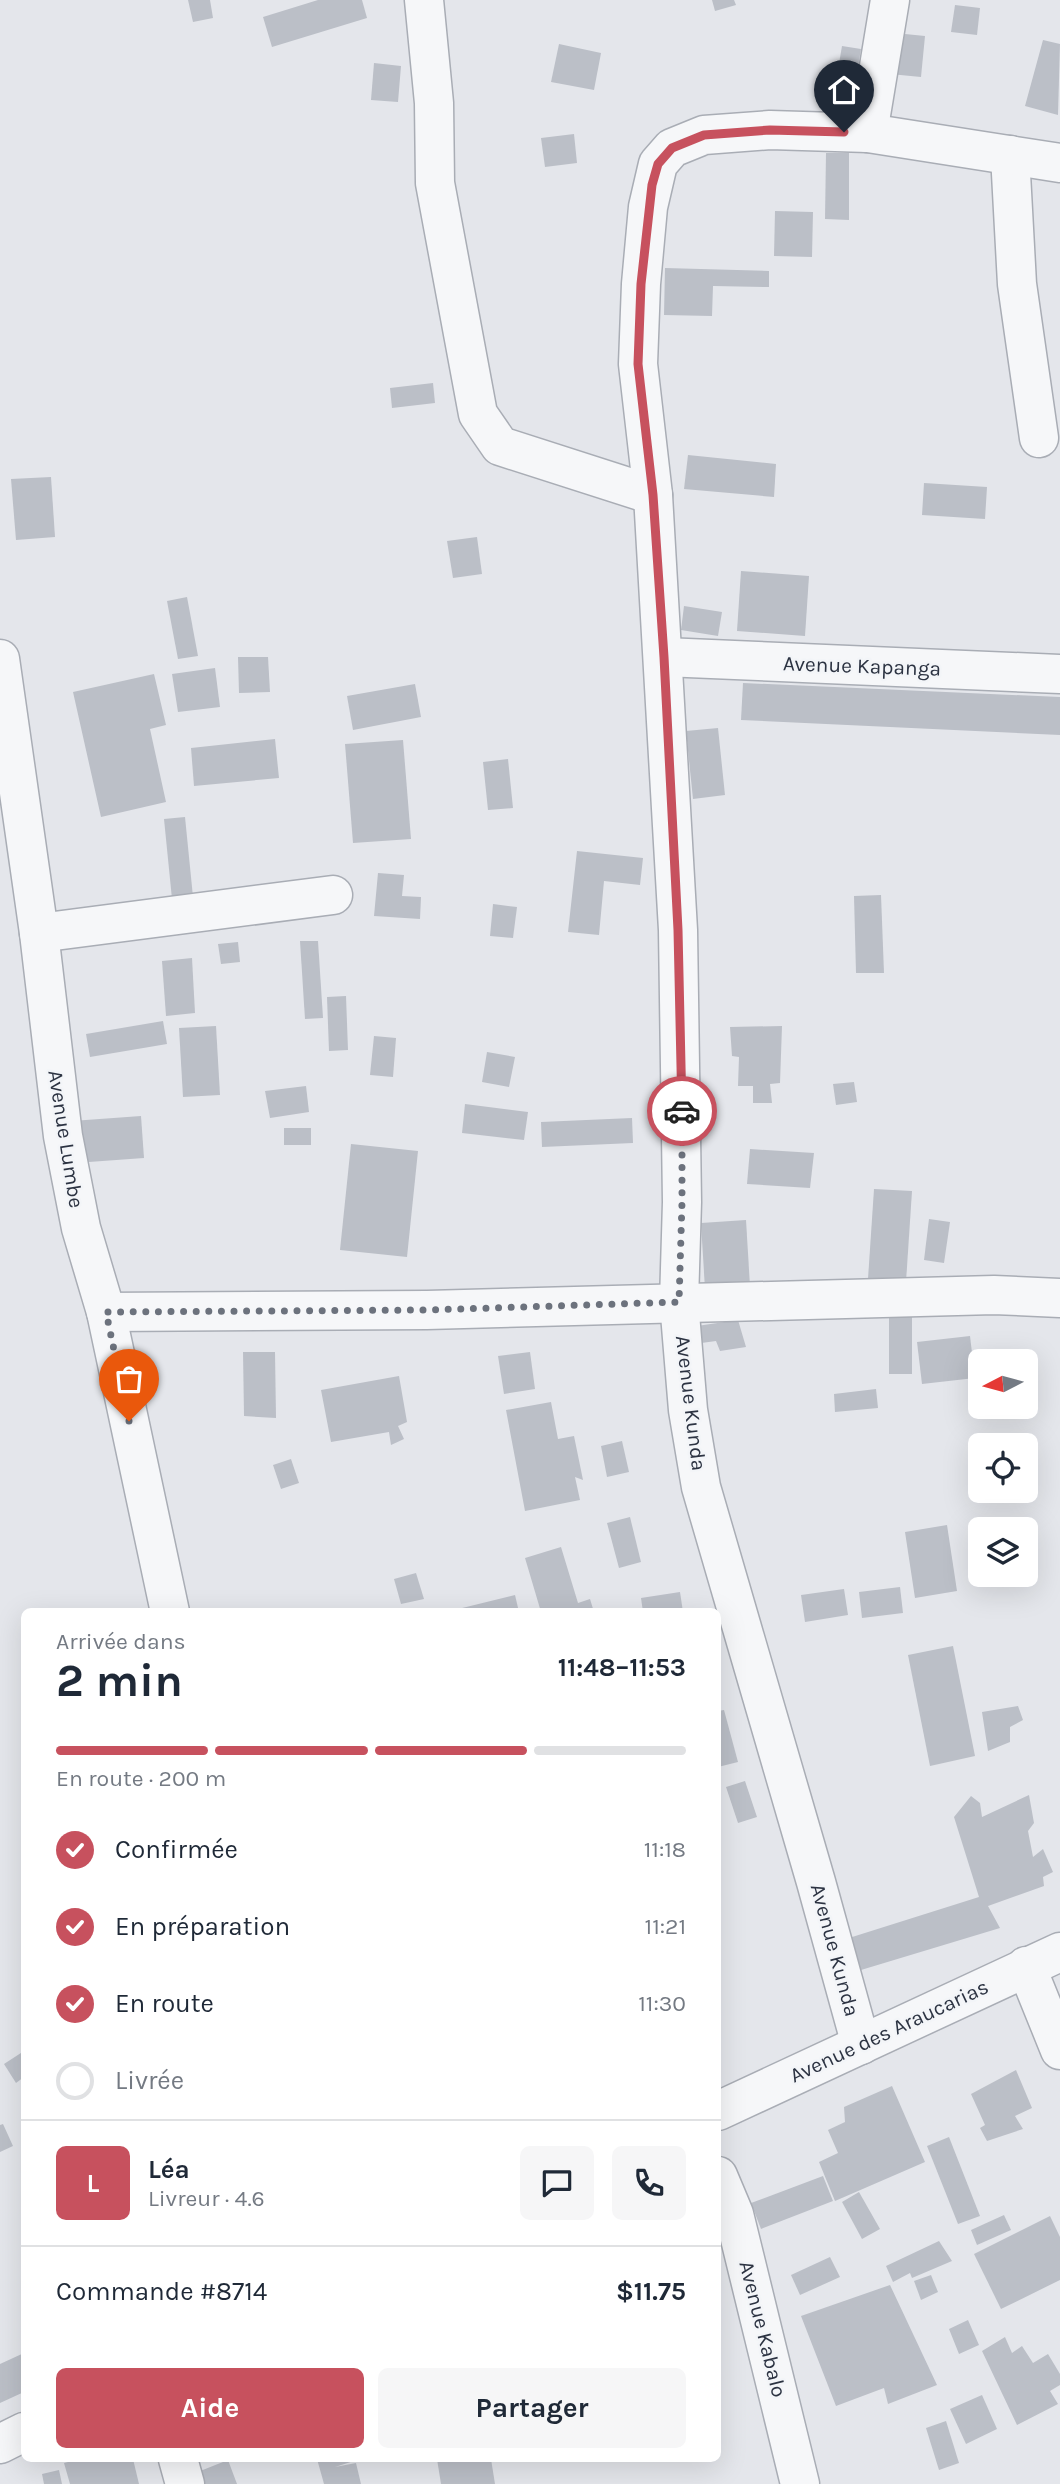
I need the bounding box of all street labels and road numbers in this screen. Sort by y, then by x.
street label: Avenue Kapanga [782,651,942,681]
street label: Avenue Lumbe [43,1068,89,1210]
street label: Avenue Kunda [671,1334,711,1472]
street label: Avenue Kunda [806,1881,864,2019]
street label: Avenue des Araucarias [786,1974,992,2088]
street label: Avenue Kabalo [734,2258,792,2400]

